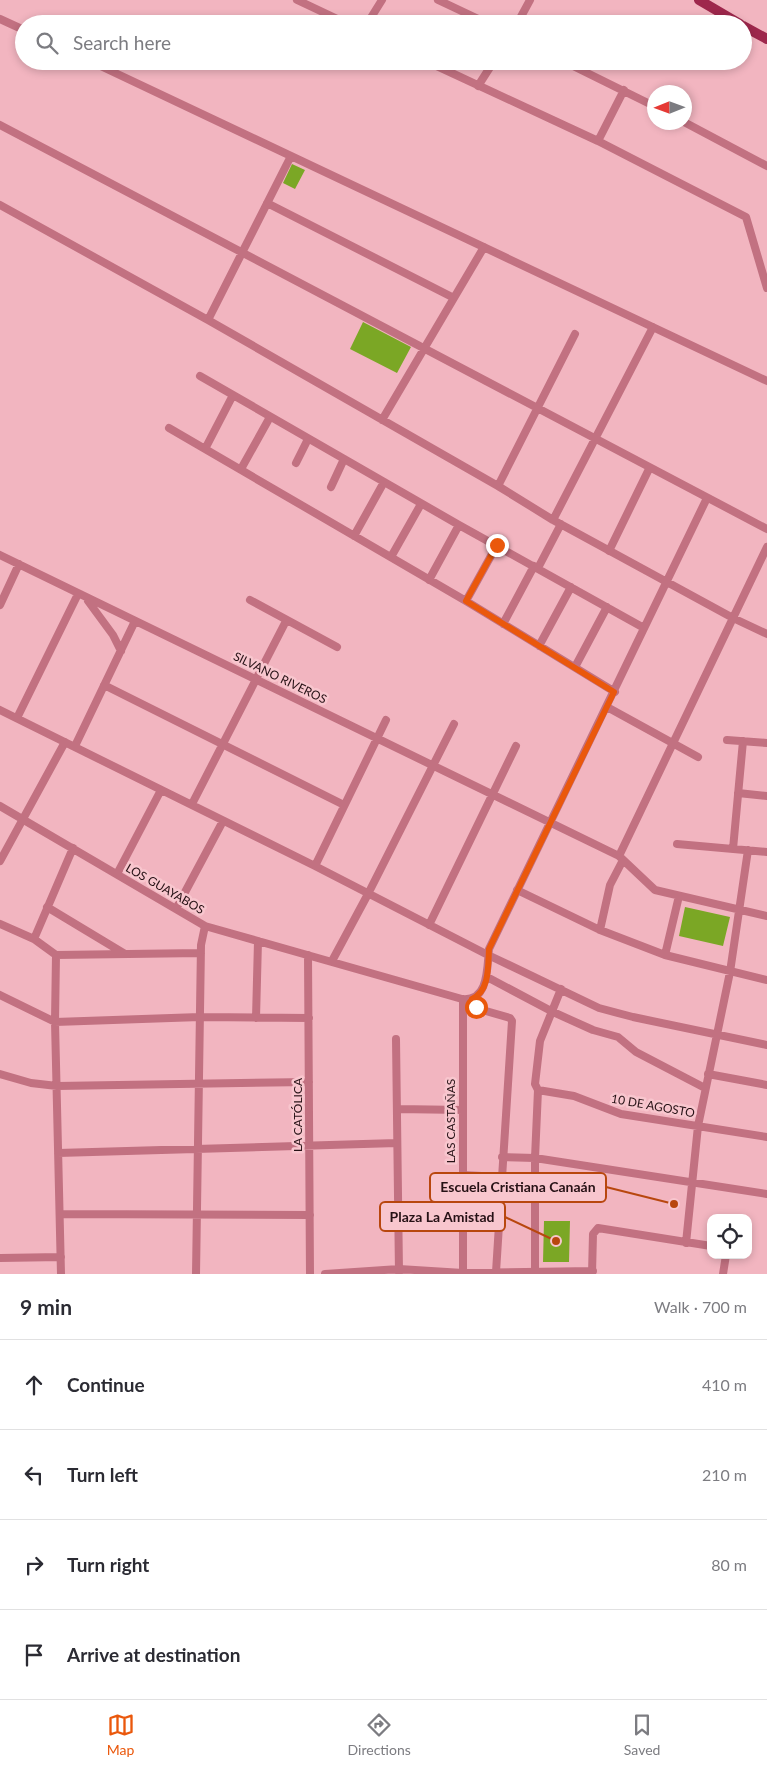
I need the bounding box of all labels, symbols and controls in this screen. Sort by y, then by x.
search box [15,15,752,70]
icon: search [33,29,61,57]
text: Search here [73,31,171,54]
north arrow [647,85,692,130]
route end [486,534,509,557]
street label: SILVANO RIVEROS [231,648,329,707]
street label: LOS GUAYABOS [123,860,207,917]
route start [465,996,488,1019]
street label: LA CATÓLICA [290,1077,305,1152]
street label: LAS CASTAÑAS [443,1079,458,1163]
street label: 10 DE AGOSTO [610,1091,697,1120]
callout: Escuela Cristiana Canaán [430,1173,606,1202]
text: Escuela Cristiana Canaán [440,1178,596,1195]
callout: Plaza La Amistad [380,1202,505,1231]
text: Plaza La Amistad [390,1208,494,1225]
map controls [707,1214,752,1259]
button: locate [707,1214,752,1259]
text: 9 min [20,1294,72,1319]
text: Walk · 700 m [654,1297,747,1316]
icon: ahead [20,1371,48,1399]
text: Continue [67,1373,145,1396]
text: 410 m [702,1375,747,1394]
icon: left [20,1461,48,1489]
text: Turn left [67,1463,138,1486]
text: 210 m [702,1465,747,1484]
icon: right [20,1551,48,1579]
text: Turn right [67,1553,149,1576]
text: 80 m [711,1555,747,1574]
icon: arrive [20,1641,48,1669]
text: Arrive at destination [67,1643,240,1666]
tab: Map [107,1711,135,1758]
tab: Directions [348,1711,411,1758]
tab: Saved [624,1711,660,1758]

